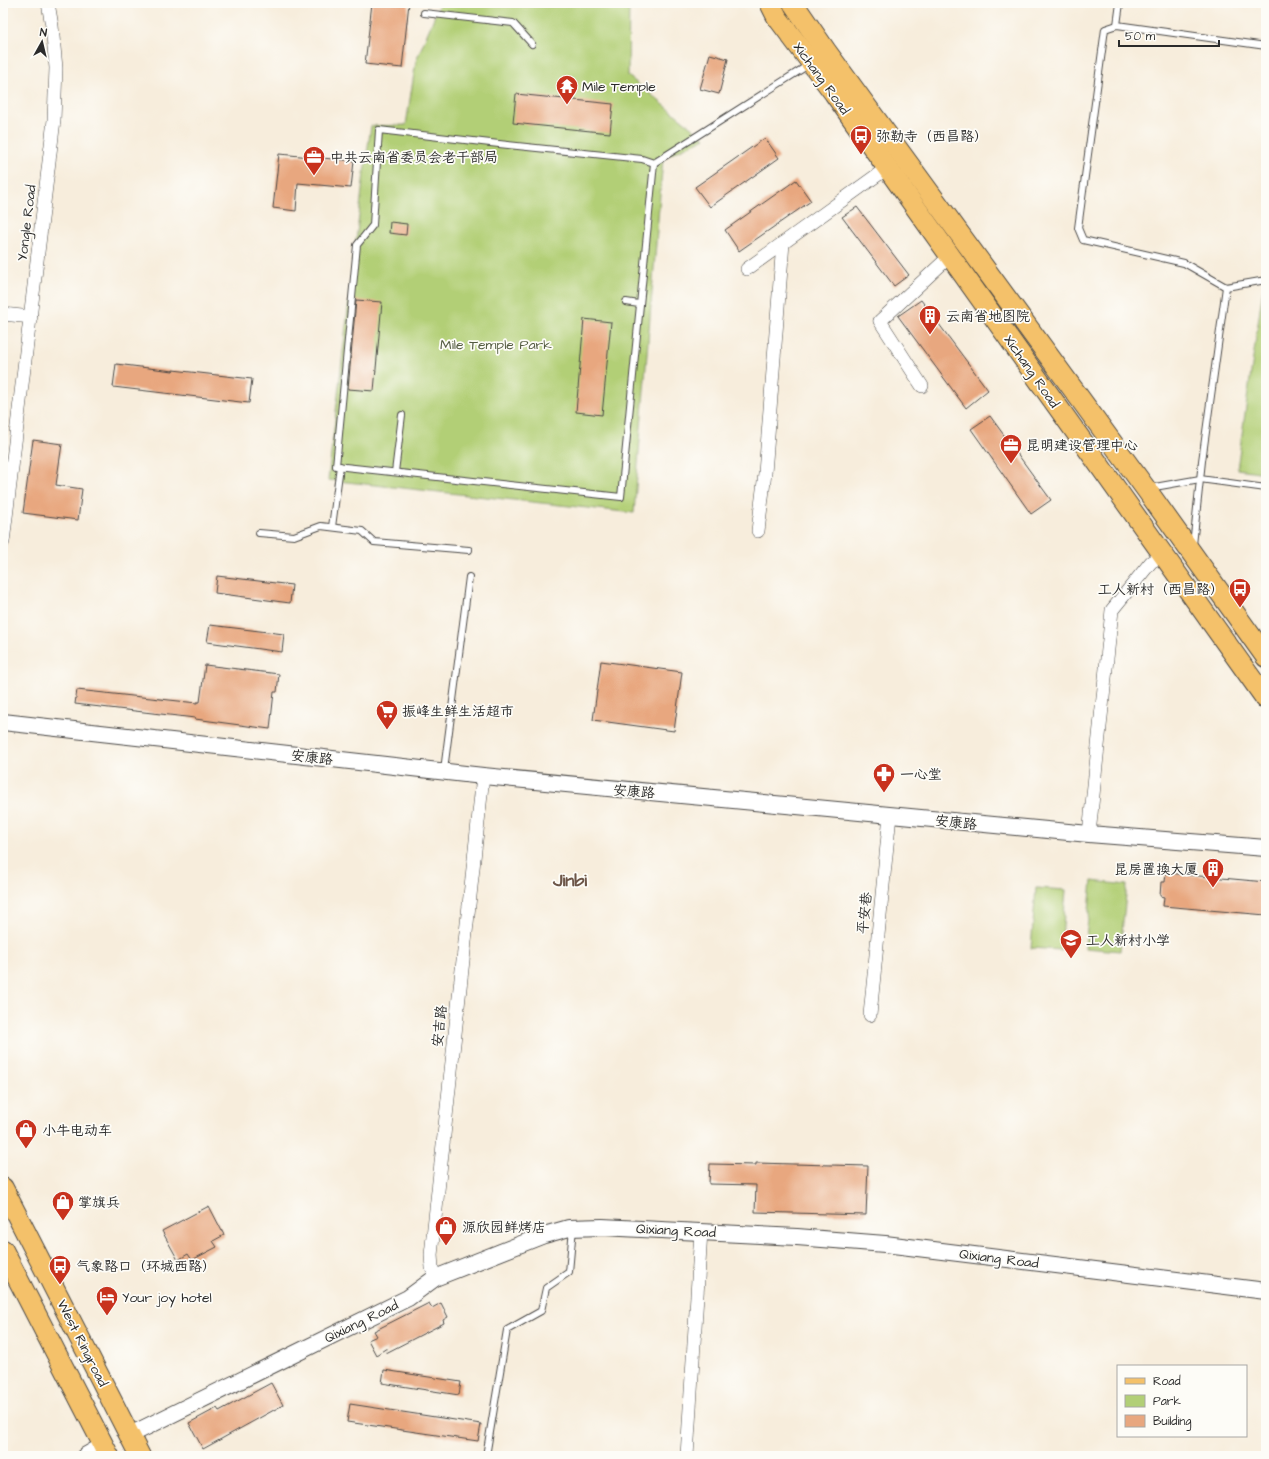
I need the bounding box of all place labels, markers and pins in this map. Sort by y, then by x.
temple icon: Mile Temple [554,73,580,106]
place label: Mile Temple [582,77,656,97]
bus stop icon: 弥勒寺（西昌路） [848,123,874,156]
place label: 弥勒寺（西昌路） [876,127,988,147]
office icon: 中共云南省委员会老干部局 [301,144,327,177]
place label: 中共云南省委员会老干部局 [330,148,498,168]
building icon: 云南省地图院 [917,303,943,336]
place label: 云南省地图院 [946,307,1030,327]
office icon: 昆明建设管理中心 [998,432,1024,465]
place label: 昆明建设管理中心 [1026,436,1138,456]
bus stop icon: 工人新村（西昌路） [1227,576,1253,609]
place label: 工人新村（西昌路） [1098,580,1224,600]
supermarket icon: 振峰生鲜生活超市 [374,698,400,731]
place label: 振峰生鲜生活超市 [402,702,514,722]
pharmacy icon: 一心堂 [871,761,897,794]
place label: 一心堂 [900,765,942,785]
building icon: 昆房置换大厦 [1200,856,1226,889]
place label: 昆房置换大厦 [1114,860,1198,880]
school or university icon: 工人新村小学 [1058,927,1084,960]
place label: 工人新村小学 [1086,931,1170,951]
shop icon: 小牛电动车 [13,1117,39,1150]
place label: 小牛电动车 [42,1121,112,1141]
shop icon: 掌旗兵 [50,1189,76,1222]
place label: 掌旗兵 [78,1193,120,1213]
shop icon: 源欣园鲜烤店 [433,1214,459,1247]
place label: 源欣园鲜烤店 [462,1218,546,1238]
bus stop icon: 气象路口（环城西路） [47,1253,73,1286]
place label: 气象路口（环城西路） [76,1257,216,1277]
hotel icon: Your joy hotel [94,1284,120,1317]
place label: Your joy hotel [122,1288,212,1308]

